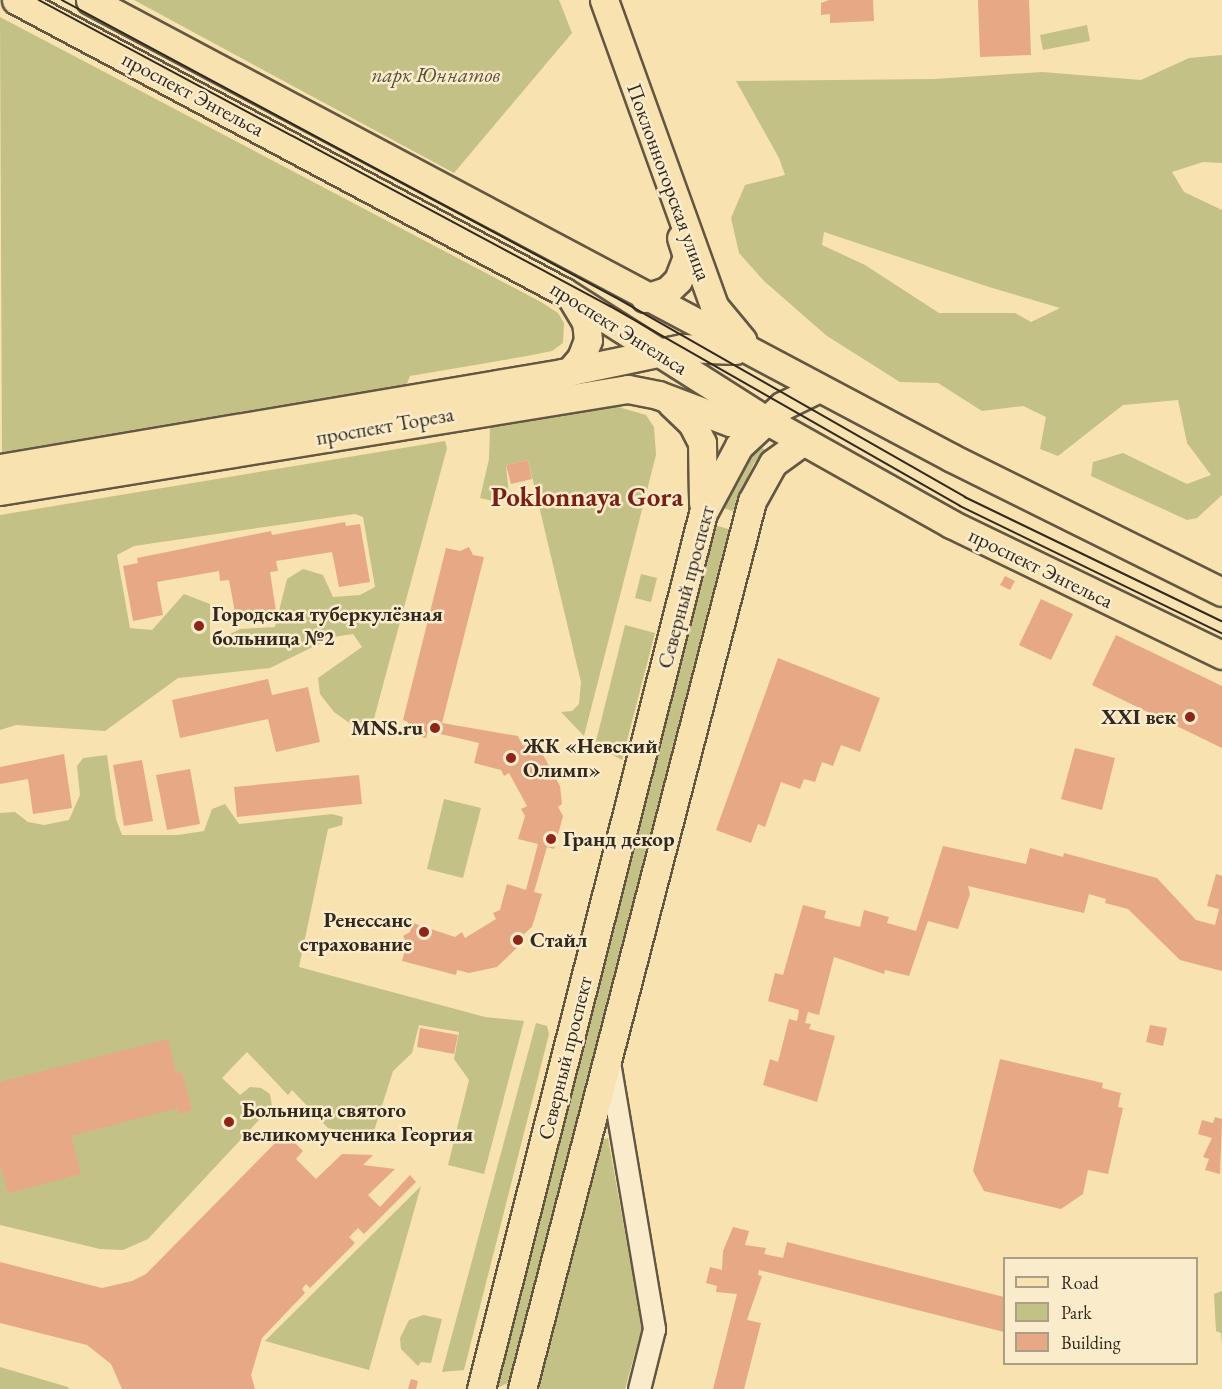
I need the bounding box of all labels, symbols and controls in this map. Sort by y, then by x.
street label: проспект Энгельса [118,46,268,142]
park label: парк Юннатов [371,62,501,88]
street label: Поклонногорская улица [622,80,716,284]
street label: проспект Энгельса [546,276,692,380]
street label: проспект Тореза [314,401,456,451]
district label: Poklonnaya Gora [491,481,683,513]
street label: Северный проспект [652,503,720,671]
street label: проспект Энгельса [965,522,1117,614]
place label: Городская туберкулёзная больница №2 [212,601,443,651]
marker: Городская туберкулёзная больница №2 [190,617,208,635]
place label: XXI век [1101,704,1176,730]
marker: XXI век [1181,708,1199,726]
place label: MNS.ru [351,715,423,741]
marker: MNS.ru [428,721,442,735]
place label: ЖК «Невский Олимп» [523,733,657,783]
marker: ЖК «Невский Олимп» [504,751,518,765]
place label: Гранд декор [563,826,675,852]
marker: Гранд декор [544,832,558,846]
place label: Ренессанс страхование [300,907,412,957]
marker: Ренессанс страхование [417,925,431,939]
place label: Стайл [530,927,587,953]
marker: Стайл [511,933,525,947]
street label: Северный проспект [532,974,598,1142]
place label: Больница святого великомученика Георгия [242,1097,473,1147]
marker: Больница святого великомученика Георгия [220,1113,238,1131]
legend [1003,1257,1198,1365]
text: Road [1061,1271,1099,1294]
text: Park [1061,1301,1092,1324]
text: Building [1061,1331,1121,1354]

